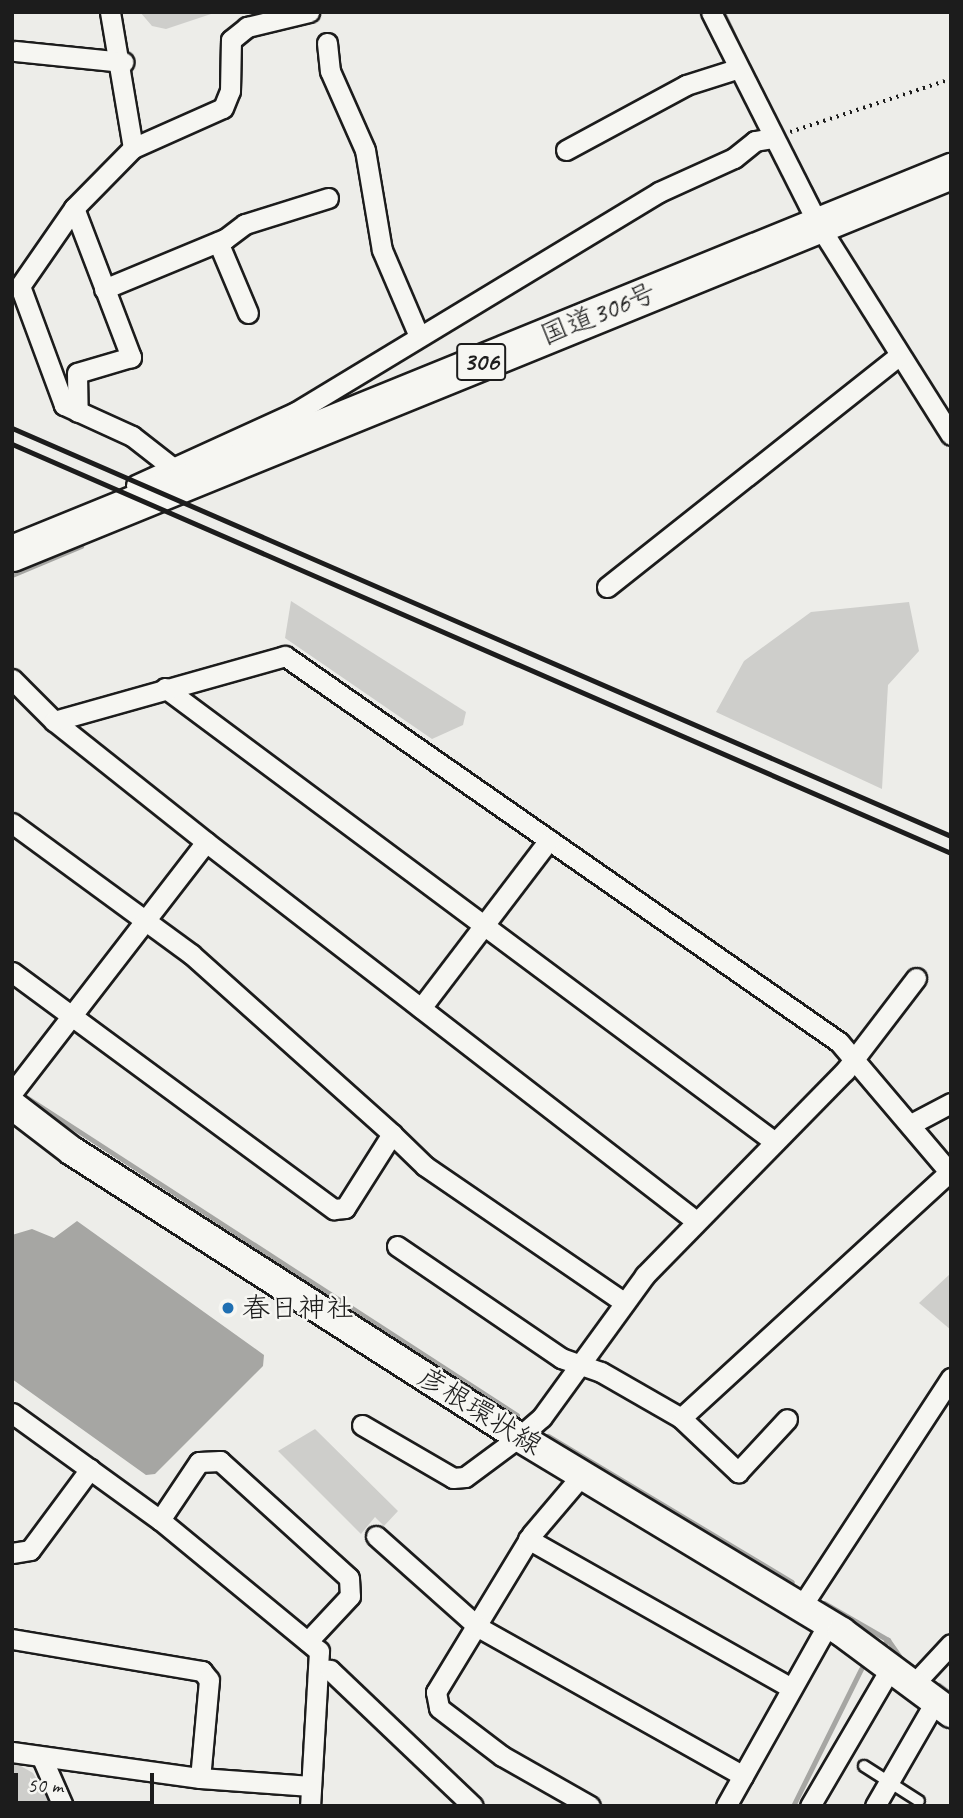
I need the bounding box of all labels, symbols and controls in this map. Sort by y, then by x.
street label: 国道306号 [535,276,661,352]
road number: 306 [455,340,507,384]
place label: 春日神社 [242,1291,354,1325]
marker: 春日神社 [220,1300,236,1316]
street label: 彦根環状線 [412,1360,548,1462]
scale bar [18,1758,158,1802]
text: 50 m [27,1772,63,1798]

